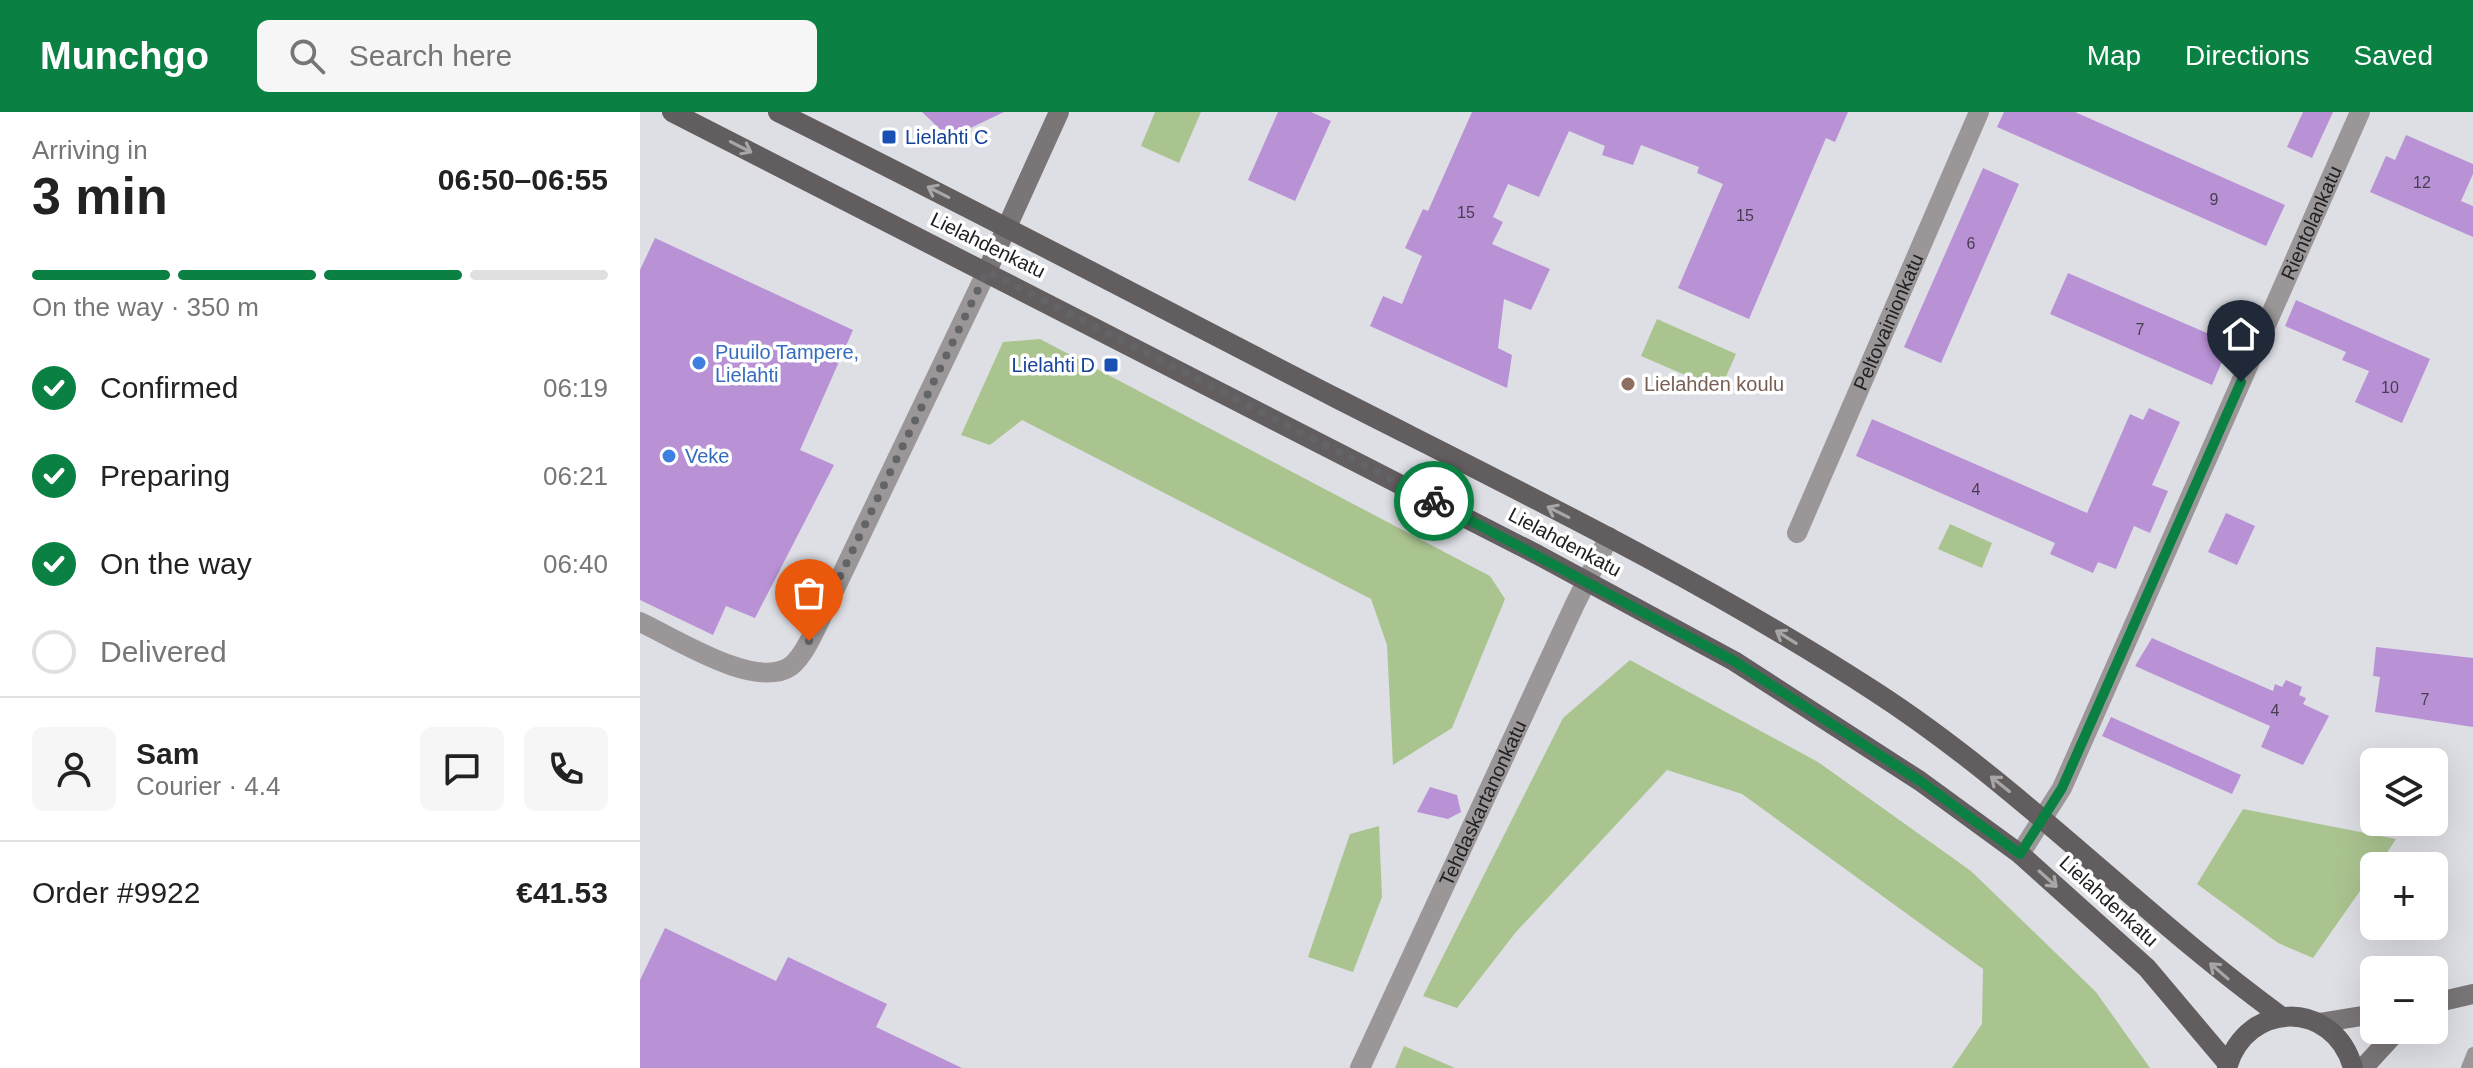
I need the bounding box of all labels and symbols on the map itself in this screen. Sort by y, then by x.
place label: Lielahti C [905,126,988,148]
marker: Lielahti C [880,128,898,146]
one-way arrow [729,140,753,156]
street label: Rientolankatu [2276,162,2346,283]
house number: 12 [2413,174,2431,191]
one-way arrow [926,184,950,200]
house number: 9 [2210,191,2219,208]
house number: 15 [1457,204,1475,221]
house number: 15 [1736,207,1754,224]
street label: Lielahdenkatu [927,208,1049,282]
house number: 6 [1967,235,1976,252]
street label: Peltovainionkatu [1849,250,1927,394]
pin [2207,300,2275,382]
house number: 7 [2136,321,2145,338]
place label: Puuilo Tampere, Lielahti [715,341,859,386]
marker: Puuilo Tampere, Lielahti [690,354,708,372]
place label: Lielahti D [1012,354,1095,376]
marker: Lielahti D [1102,356,1120,374]
place label: Lielahden koulu [1644,373,1784,395]
marker: Lielahden koulu [1619,375,1637,393]
house number: 10 [2381,379,2399,396]
place label: Veke [685,445,729,467]
marker: Veke [660,447,678,465]
courier [1394,461,1474,541]
house number: 4 [1972,481,1981,498]
street label: Lielahdenkatu [1505,503,1625,581]
one-way arrow [1547,503,1571,519]
pin [775,559,843,641]
one-way arrow [1775,628,1798,644]
house number: 7 [2421,691,2430,708]
house number: 4 [2271,702,2280,719]
street label: Tehdaskartanonkatu [1435,717,1531,889]
one-way arrow [1990,775,2011,793]
street label: Lielahdenkatu [2055,851,2163,951]
one-way arrow [2038,870,2058,888]
one-way arrow [2210,962,2230,980]

